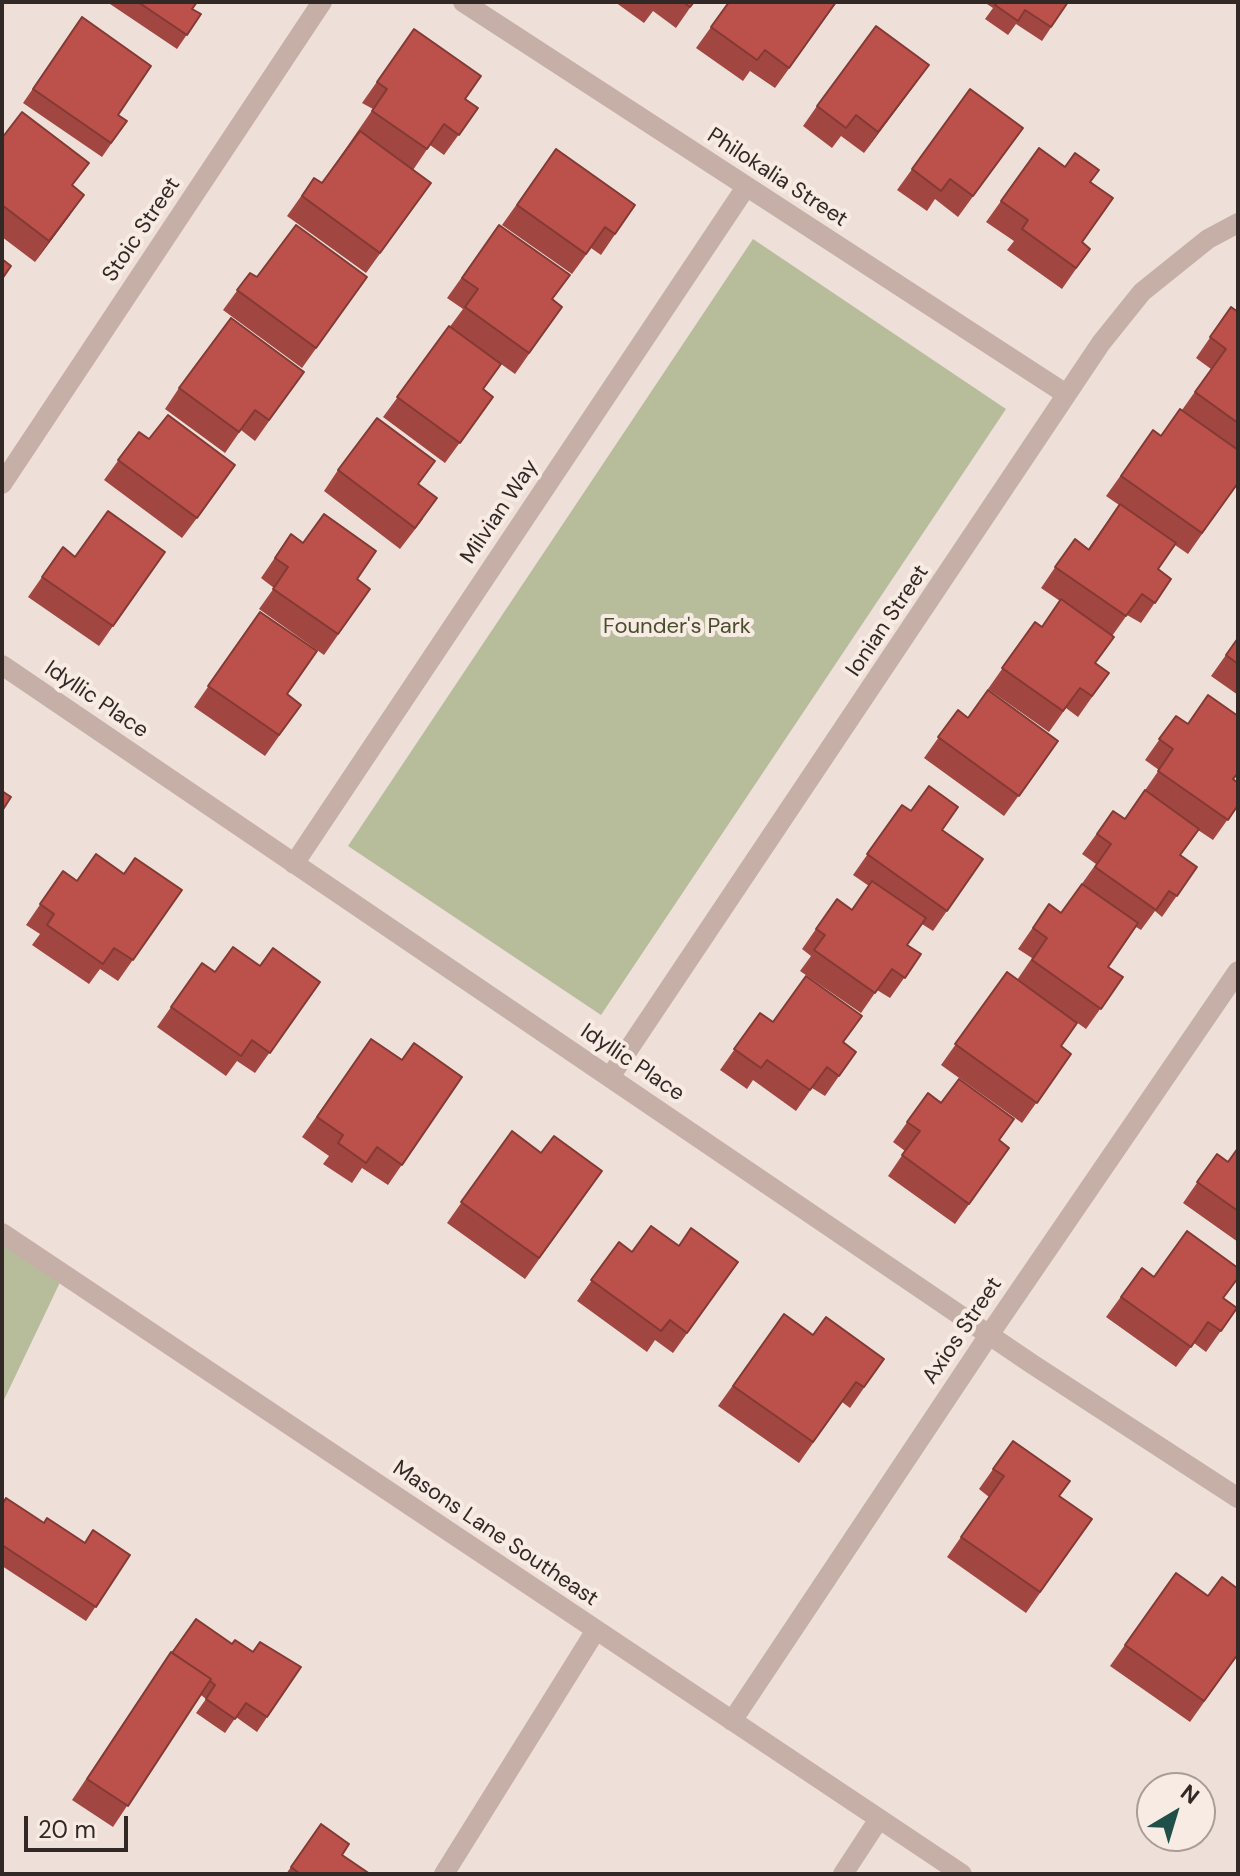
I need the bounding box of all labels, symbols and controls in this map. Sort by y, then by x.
street label: Philokalia Street [702,123,852,233]
street label: Stoic Street [97,173,187,287]
street label: Milvian Way [455,455,545,569]
street label: Ionian Street [841,560,935,682]
park label: Founder's Park [603,614,751,640]
street label: Idyllic Place [39,656,153,744]
street label: Idyllic Place [575,1019,689,1107]
street label: Axios Street [918,1273,1008,1389]
street label: Masons Lane Southeast [387,1455,603,1613]
north arrow [1136,1772,1216,1852]
text: N [1175,1778,1205,1811]
scale bar [28,1800,132,1850]
text: 20 m [38,1814,96,1845]

